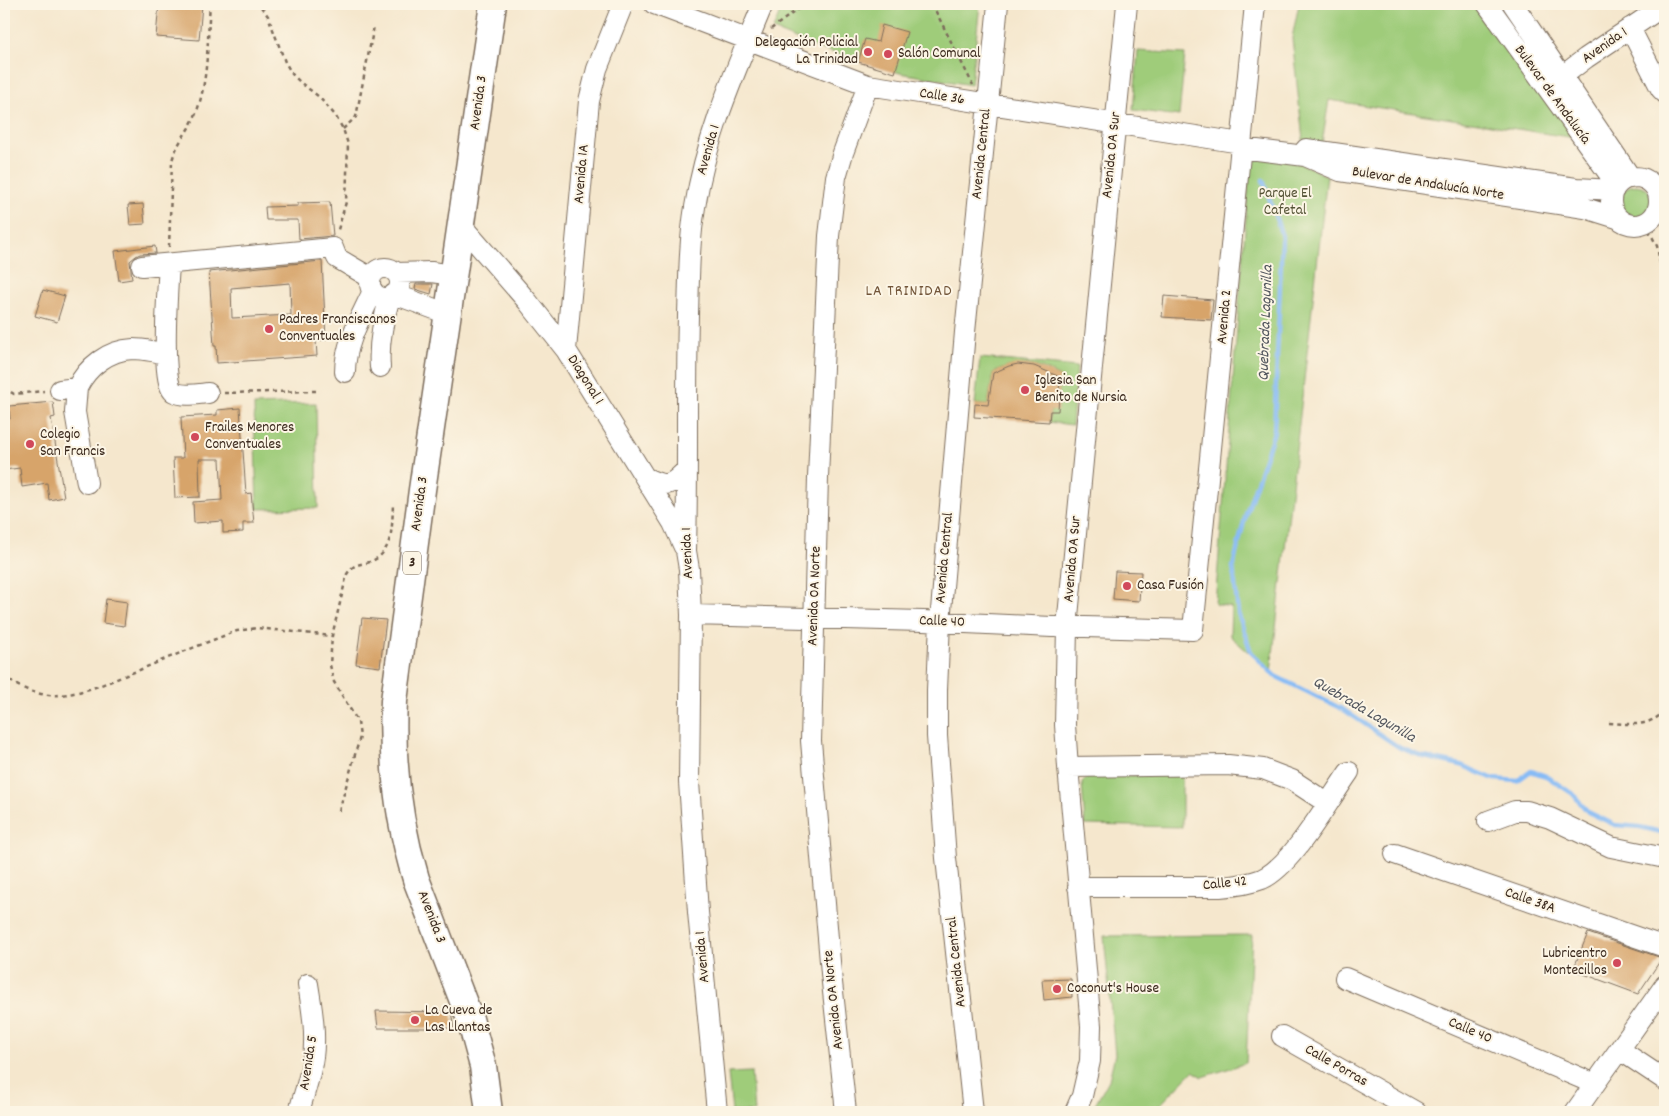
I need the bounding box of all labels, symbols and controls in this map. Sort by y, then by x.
street label: Avenida 1 [1578,22,1632,70]
place label: Delegación Policial La Trinidad [755,32,858,71]
street label: Bulevar de Andalucía [1508,41,1596,150]
place label: Salón Comunal [898,43,981,65]
marker: Delegación Policial La Trinidad [862,46,874,58]
marker: Salón Comunal [882,48,894,60]
street label: Avenida 3 [464,74,494,132]
street label: Calle 36 [918,83,966,111]
street label: Avenida Central [966,107,998,200]
street label: Avenida 0A Sur [1097,110,1128,199]
street label: Avenida 1 [691,122,727,178]
street label: Avenida 1A [568,143,596,205]
street label: Bulevar de Andalucía Norte [1351,161,1506,207]
park label: Parque El Cafetal [1259,183,1312,222]
water label: Quebrada Lagunilla [1252,263,1280,381]
district label: LA TRINIDAD [865,280,953,303]
street label: Avenida 2 [1212,289,1238,345]
place label: Padres Franciscanos Conventuales [279,309,396,348]
marker: Padres Franciscanos Conventuales [263,323,275,335]
street label: Diagonal 1 [561,351,609,409]
place label: Iglesia San Benito de Nursia [1035,370,1128,409]
marker: Iglesia San Benito de Nursia [1019,384,1031,396]
place label: Frailes Menores Conventuales [205,417,294,456]
place label: Colegio San Francis [40,424,105,463]
marker: Frailes Menores Conventuales [189,431,201,443]
marker: Colegio San Francis [24,438,36,450]
street label: Avenida 3 [405,475,435,533]
street label: Avenida Central [930,511,960,604]
street label: Avenida 0A Sur [1058,514,1088,603]
street label: Avenida 1 [676,527,700,579]
street label: Avenida 0A Norte [802,545,828,646]
road number: 3 [403,552,421,574]
place label: Casa Fusión [1137,575,1204,597]
marker: Casa Fusión [1121,580,1133,592]
street label: Calle 40 [919,610,965,634]
water label: Quebrada Lagunilla [1308,671,1421,750]
street label: Calle 42 [1202,871,1248,897]
street label: Calle 38A [1502,882,1558,920]
street label: Avenida 3 [411,887,451,947]
street label: Avenida Central [941,915,973,1008]
street label: Avenida 1 [690,930,716,984]
place label: Lubricentro Montecillos [1542,943,1607,982]
street label: Avenida 0A Norte [818,949,850,1051]
marker: Lubricentro Montecillos [1611,957,1623,969]
place label: Coconut's House [1067,978,1160,1000]
marker: Coconut's House [1051,983,1063,995]
place label: La Cueva de Las Llantas [425,1000,493,1039]
street label: Calle 40 [1445,1012,1495,1050]
marker: La Cueva de Las Llantas [409,1014,421,1026]
street label: Avenida 5 [294,1034,324,1092]
street label: Calle Porras [1300,1039,1372,1093]

